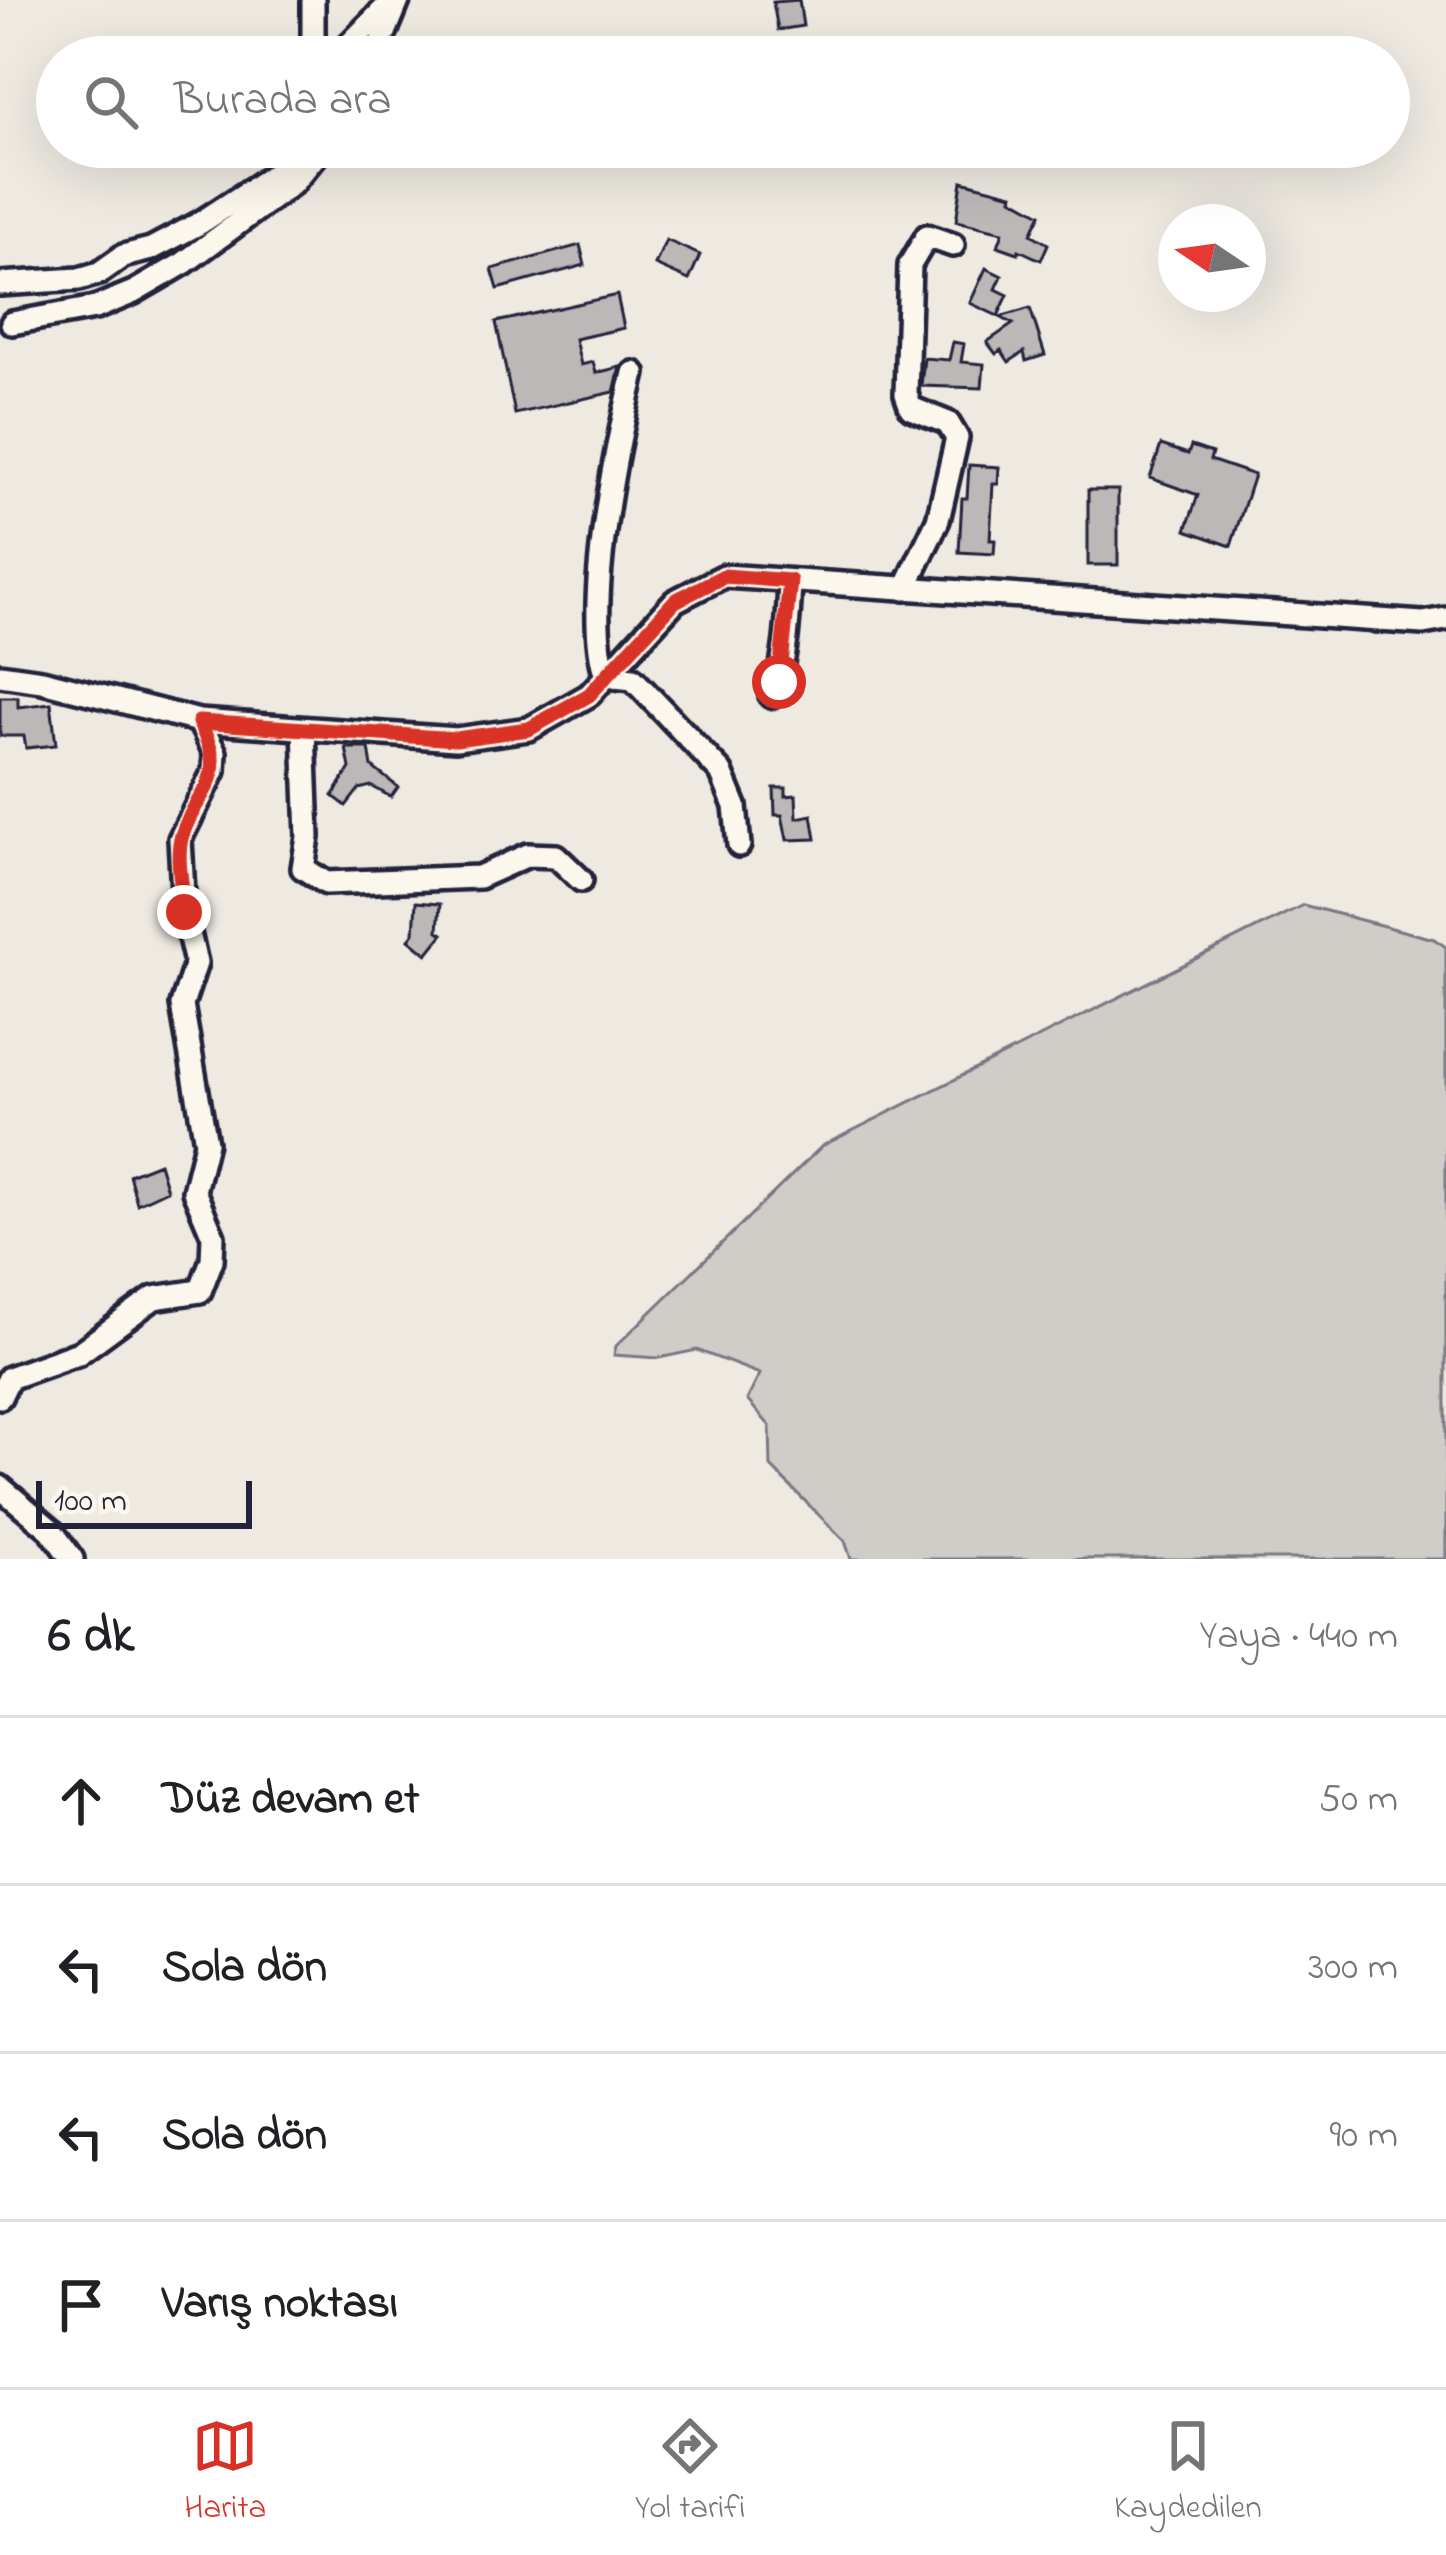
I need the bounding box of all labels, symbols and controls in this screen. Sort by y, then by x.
search box [36,36,1410,168]
icon: search [78,69,144,135]
text: Burada ara [174,69,392,135]
north arrow [1158,204,1266,312]
route start [752,655,806,709]
route end [157,885,211,939]
scale bar [36,1475,252,1528]
text: 100 m [54,1478,127,1526]
text: 6 dk [48,1600,134,1675]
text: Yaya · 440 m [1199,1609,1398,1666]
icon: ahead [48,1768,114,1834]
text: Düz devam et [162,1768,419,1834]
text: 50 m [1319,1772,1398,1829]
icon: left [48,1936,114,2002]
text: Sola dön [162,1936,327,2002]
text: 300 m [1308,1940,1398,1997]
icon: left [48,2104,114,2170]
text: Sola dön [162,2104,327,2170]
text: 90 m [1329,2108,1398,2165]
icon: arrive [48,2272,114,2338]
text: Varış noktası [162,2272,398,2338]
tab: Harita [184,2413,266,2533]
tab: Yol tarifi [635,2413,745,2533]
tab: Kaydedilen [1114,2413,1262,2533]

